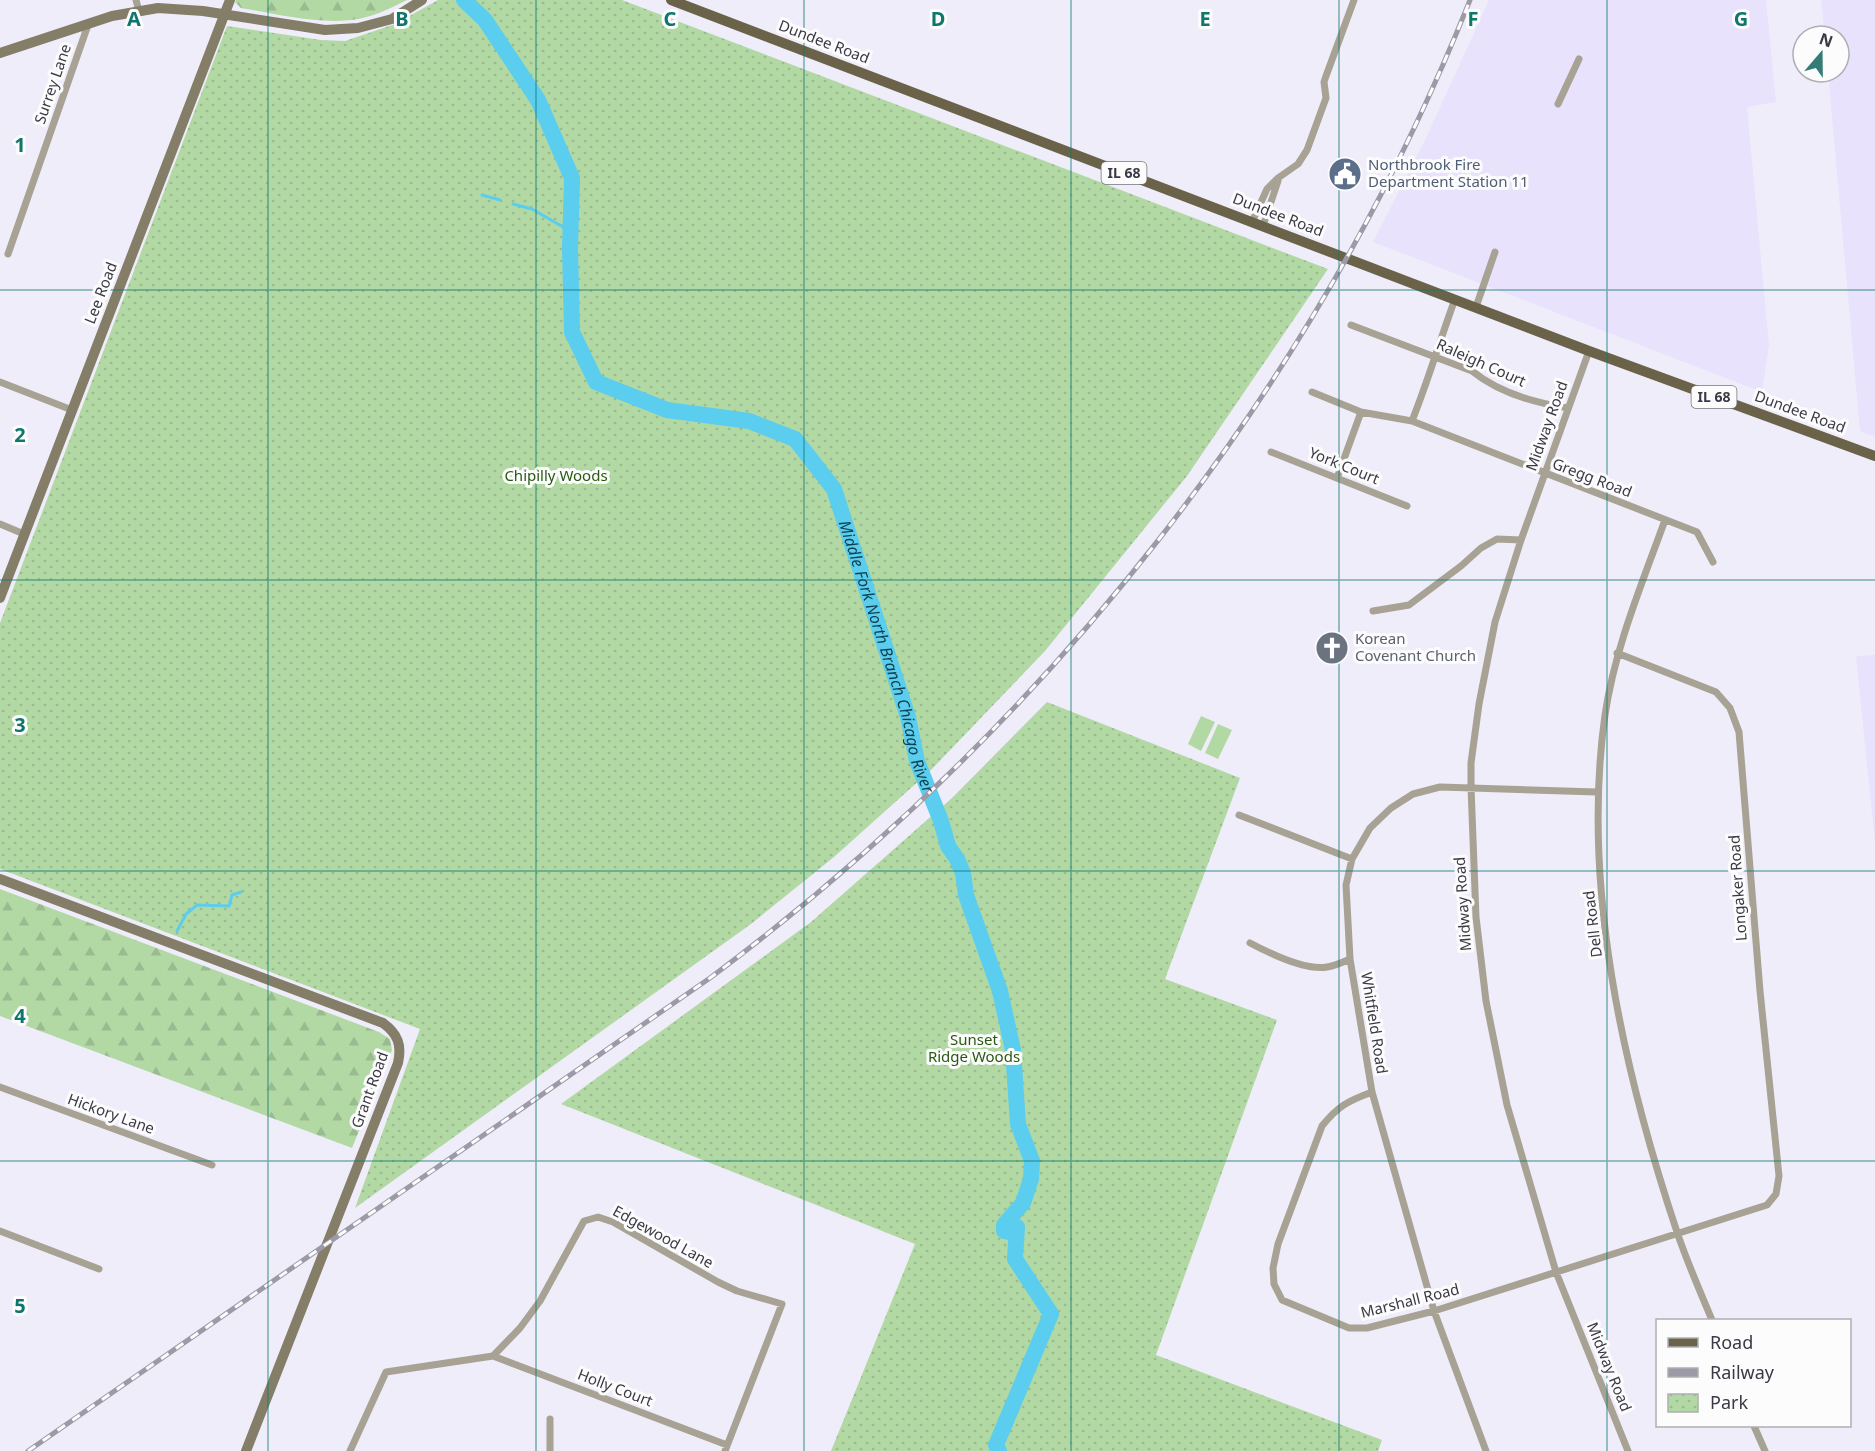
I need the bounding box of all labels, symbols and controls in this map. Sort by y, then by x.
text: A [127,5,141,32]
text: B [395,5,409,32]
text: C [664,5,677,32]
text: D [931,5,945,32]
text: E [1199,5,1211,32]
text: F [1468,5,1478,32]
text: G [1734,5,1748,32]
street label: Dundee Road [776,15,873,68]
north arrow [1791,24,1851,84]
text: N [1816,27,1836,52]
street label: Surrey Lane [29,41,75,126]
text: 1 [14,131,26,158]
place label: Northbrook Fire Department Station 11 [1368,154,1529,191]
public building icon: Northbrook Fire Department Station 11 [1327,156,1363,192]
road number: IL 68 [1102,162,1146,184]
street label: Dundee Road [1230,188,1327,241]
street label: Lee Road [79,259,121,326]
street label: Raleigh Court [1434,333,1530,391]
street label: Midway Road [1521,378,1572,473]
street label: Dundee Road [1752,385,1849,437]
road number: IL 68 [1692,386,1736,408]
text: 2 [14,421,26,448]
street label: York Court [1306,442,1383,488]
street label: Gregg Road [1550,453,1635,501]
park label: Chipilly Woods [504,465,608,485]
water label: Middle Fork North Branch Chicago River [834,517,940,796]
place label: Korean Covenant Church [1355,628,1476,665]
church icon: Korean Covenant Church [1314,630,1350,666]
text: 3 [14,711,26,738]
street label: Longaker Road [1723,834,1751,942]
street label: Midway Road [1449,856,1475,952]
street label: Dell Road [1578,890,1606,959]
street label: Whitfield Road [1357,970,1393,1075]
text: 4 [14,1002,26,1029]
park label: Sunset Ridge Woods [928,1029,1020,1066]
street label: Grant Road [346,1049,392,1131]
street label: Hickory Lane [65,1088,158,1138]
street label: Edgewood Lane [610,1200,717,1272]
street label: Marshall Road [1358,1278,1461,1322]
text: 5 [14,1292,26,1319]
street label: Midway Road [1583,1319,1637,1414]
legend [1656,1319,1851,1427]
text: Road [1710,1330,1753,1354]
text: Railway [1710,1360,1775,1384]
street label: Holly Court [575,1364,656,1411]
text: Park [1710,1390,1748,1414]

